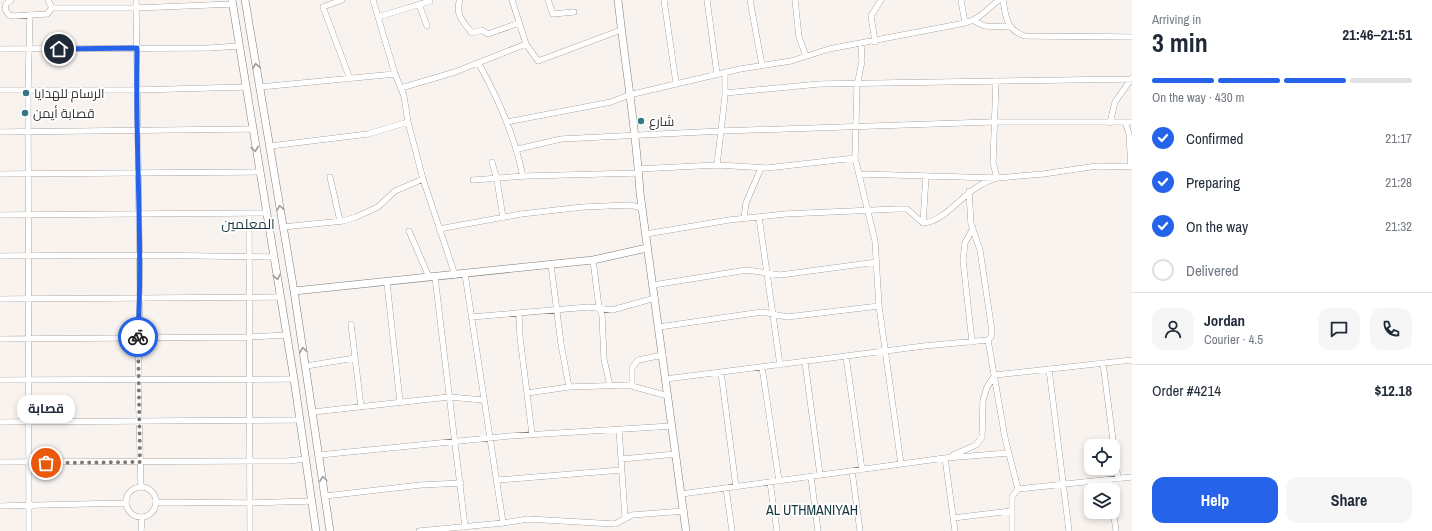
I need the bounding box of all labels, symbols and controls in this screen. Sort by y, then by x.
text: Arriving in [1152,11,1201,28]
text: 21:46–21:51 [1342,24,1412,45]
text: 3 min [1152,25,1208,60]
pin [42,32,76,66]
icon: home [48,38,70,60]
one-way arrow [252,63,261,69]
place label: الرسام للهدايا [34,85,105,103]
marker: الرسام للهدايا [21,88,31,98]
text: On the way · 430 m [1152,89,1244,106]
place label: قصابة أيمن [33,105,95,122]
marker: قصابة أيمن [20,108,30,118]
place label: شارع [649,113,674,130]
marker: شارع [636,116,646,126]
icon: check [1152,127,1174,149]
text: Confirmed [1186,128,1243,149]
text: 21:17 [1385,130,1412,147]
one-way arrow [251,146,259,152]
icon: check [1152,171,1174,193]
text: Preparing [1186,172,1240,193]
text: 21:28 [1385,174,1412,191]
one-way arrow [276,205,285,211]
district label: المعلمين [221,215,275,233]
icon: check [1152,215,1174,237]
text: On the way [1186,216,1248,237]
text: 21:32 [1385,218,1412,235]
text: Delivered [1186,260,1239,281]
one-way arrow [273,274,281,280]
button: person [1152,308,1194,350]
button: chat [1318,308,1360,350]
button: phone [1370,308,1412,350]
text: Jordan [1204,310,1245,331]
courier [118,317,158,357]
icon: bike [127,326,149,348]
text: Courier · 4.5 [1204,331,1263,348]
one-way arrow [299,347,308,353]
text: Order #4214 [1152,380,1221,401]
text: $12.18 [1374,380,1412,401]
callout: قصابة [17,395,75,423]
text: قصابة [28,400,64,417]
map controls [1084,439,1120,519]
button: locate [1084,439,1120,475]
pin [29,446,63,480]
icon: bag [35,452,57,474]
one-way arrow [319,476,327,482]
button: Help [1152,477,1278,523]
button: Share [1286,477,1412,523]
button: layers [1084,483,1120,519]
district label: AL UTHMANIYAH [765,501,858,519]

